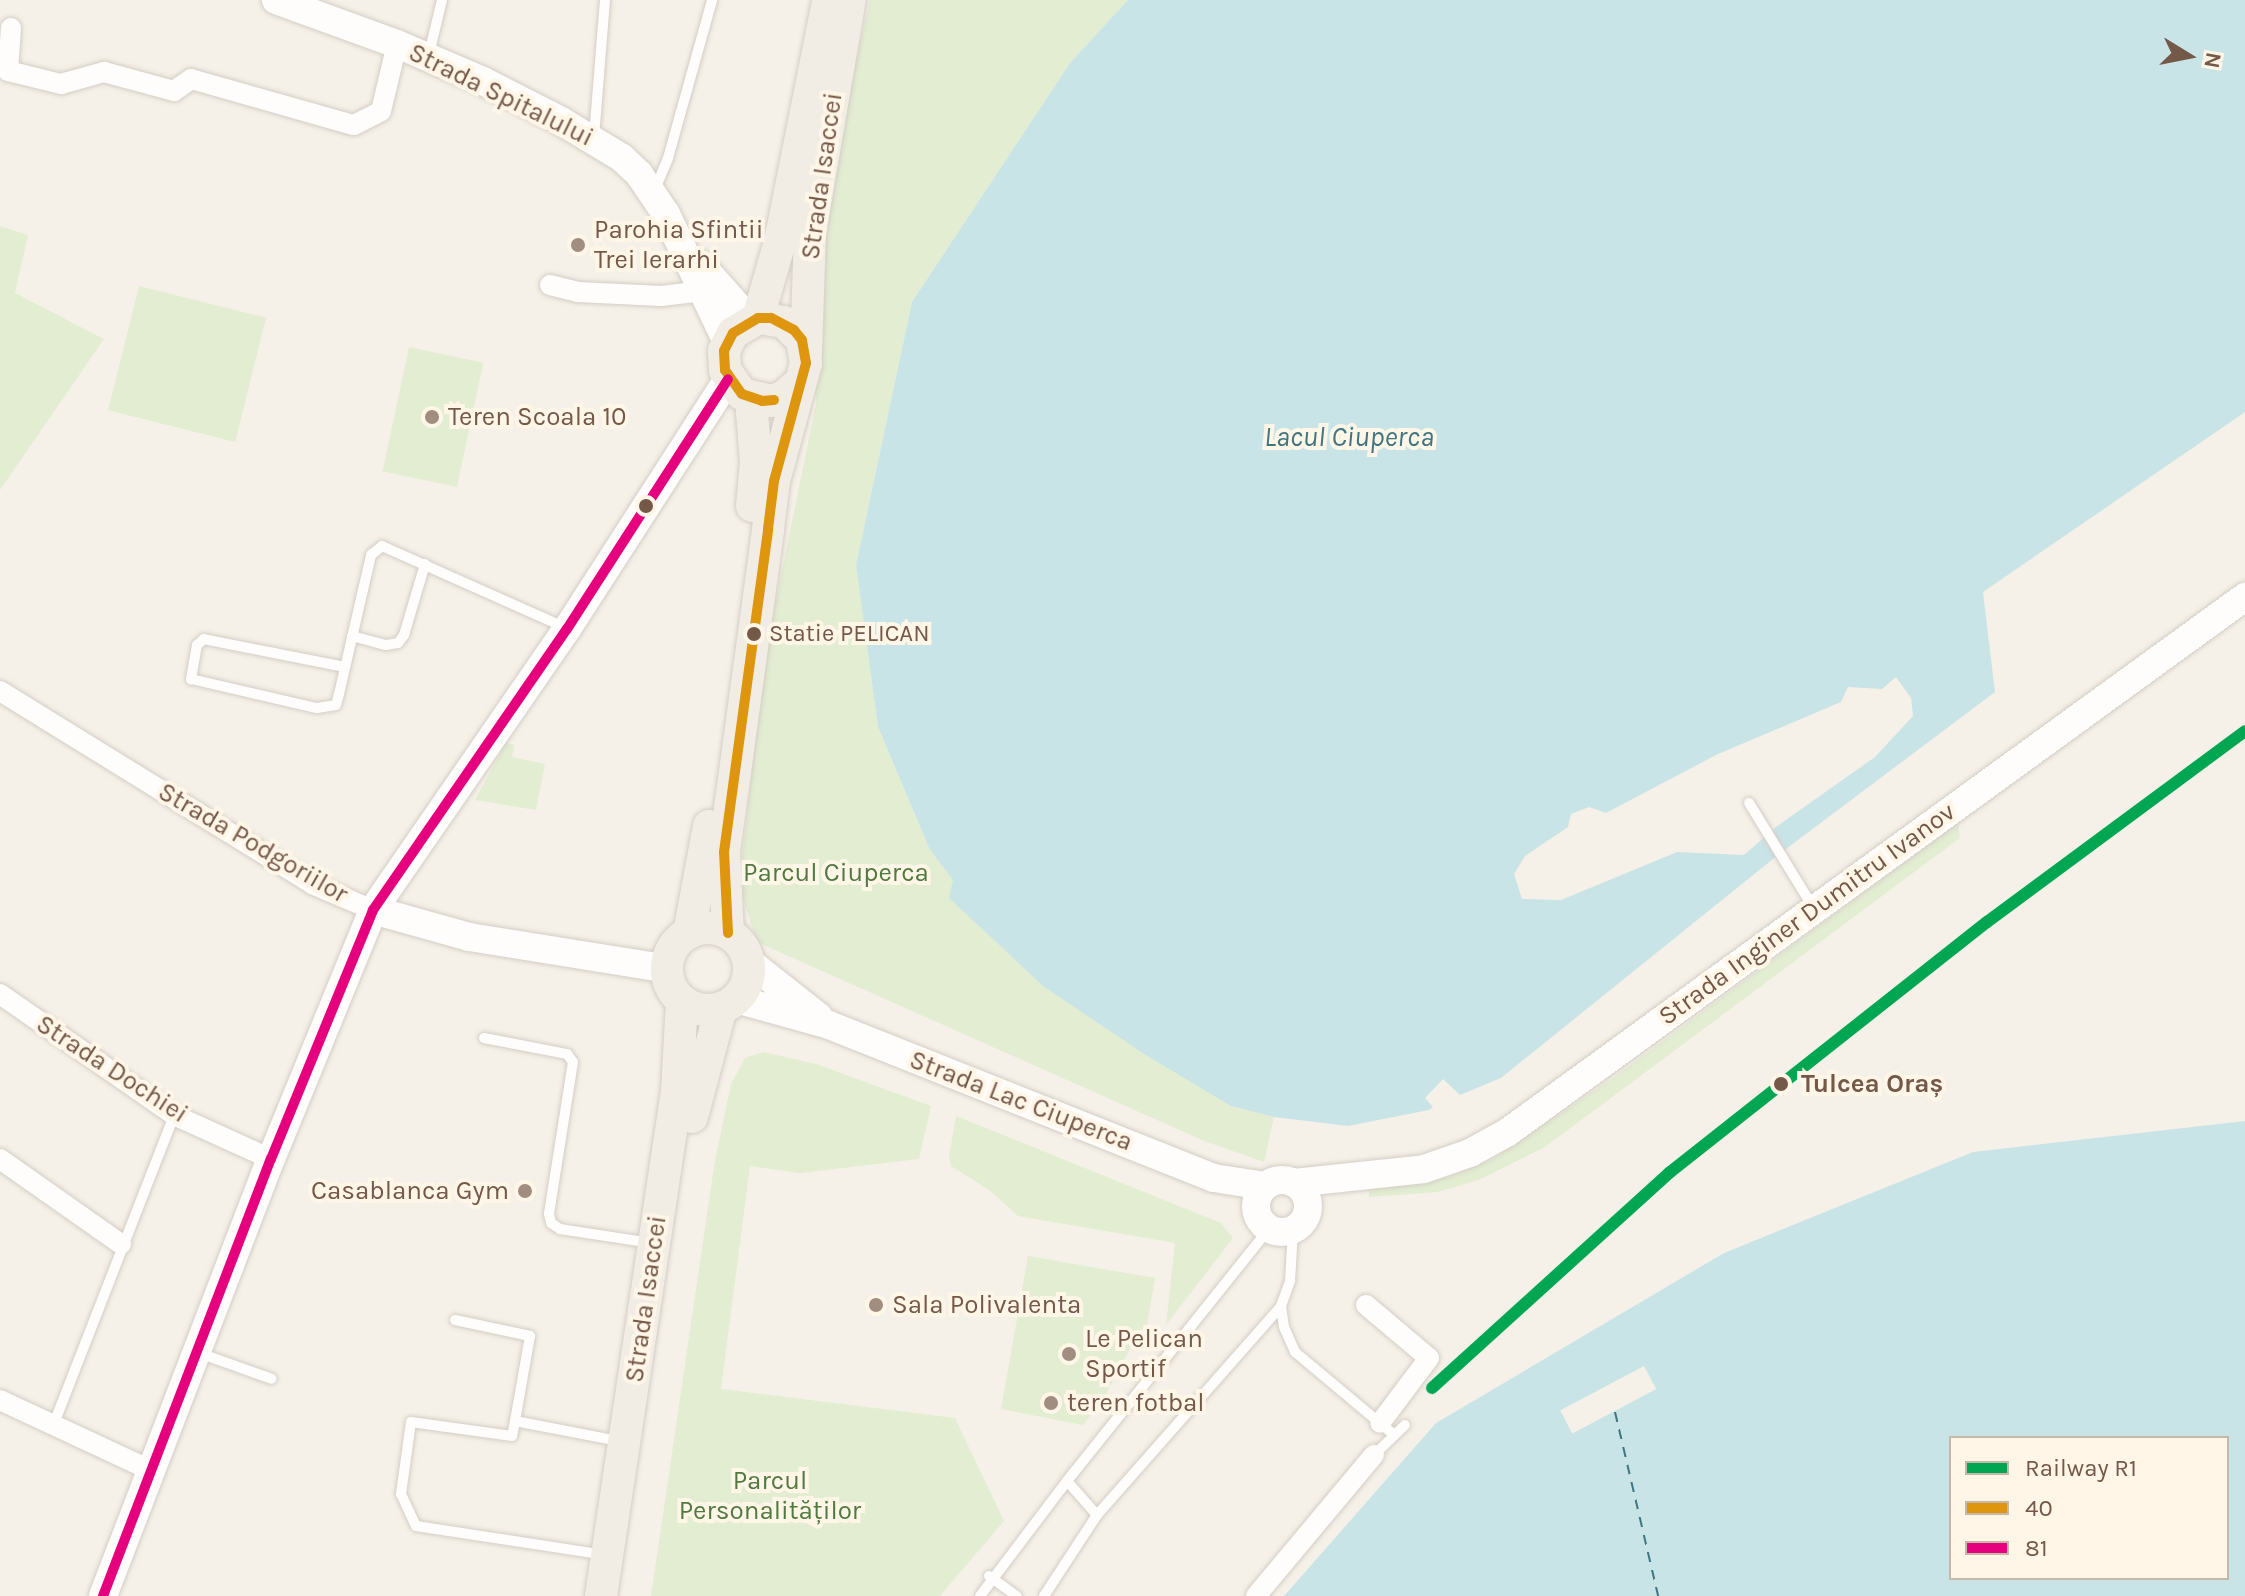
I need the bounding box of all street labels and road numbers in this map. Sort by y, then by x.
street label: Strada Spitalului [404,37,598,153]
street label: Strada Isaccei [795,91,849,261]
street label: Strada Podgoriilor [153,776,353,910]
street label: Strada Inginer Dumitru Ivanov [1653,796,1961,1032]
street label: Strada Dochiei [30,1008,194,1130]
street label: Strada Lac Ciuperca [905,1044,1137,1158]
street label: Strada Isaccei [619,1214,673,1384]

